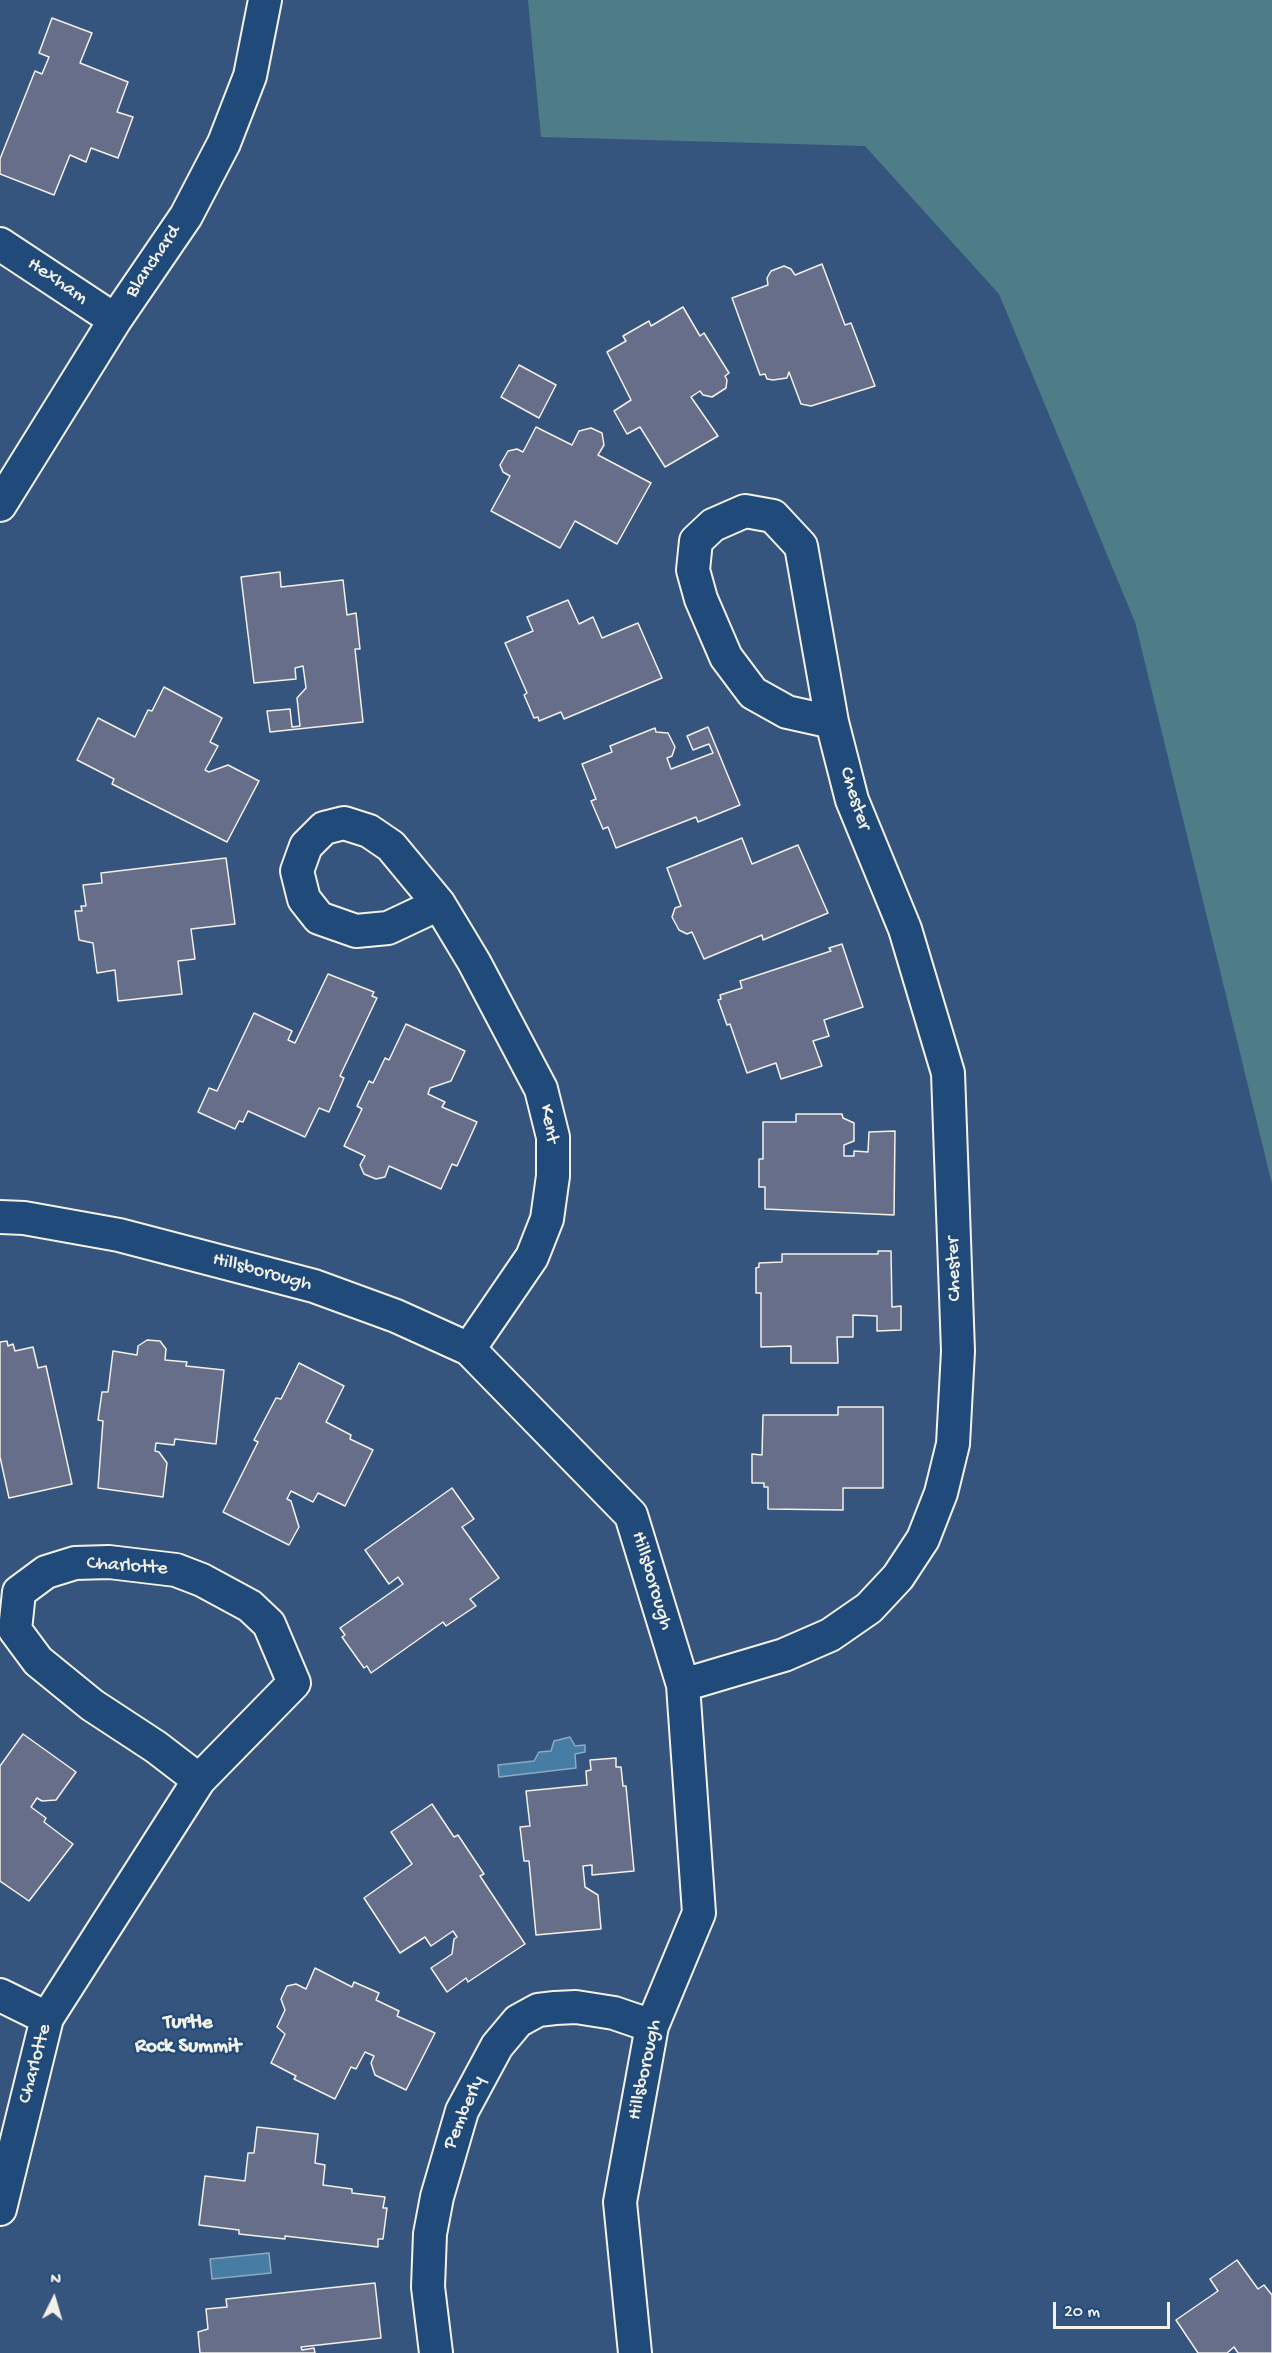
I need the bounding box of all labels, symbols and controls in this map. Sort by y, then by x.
street label: Blanchard [121,221,187,303]
street label: Hexham [22,253,92,311]
street label: Chester [833,764,875,834]
street label: Kent [533,1103,563,1145]
street label: Chester [942,1236,968,1302]
street label: Hillsborough [210,1248,314,1298]
street label: Hillsborough [625,1529,677,1633]
street label: Charlotte [86,1552,168,1582]
district label: Turtle Rock Summit [135,2011,241,2061]
street label: Hillsborough [624,2018,668,2122]
street label: Charlotte [14,2022,58,2106]
street label: Pemberly [439,2073,491,2153]
north arrow [24,2269,84,2329]
text: N [50,2271,62,2290]
scale bar [1056,2290,1173,2328]
text: 20 m [1064,2302,1100,2323]

